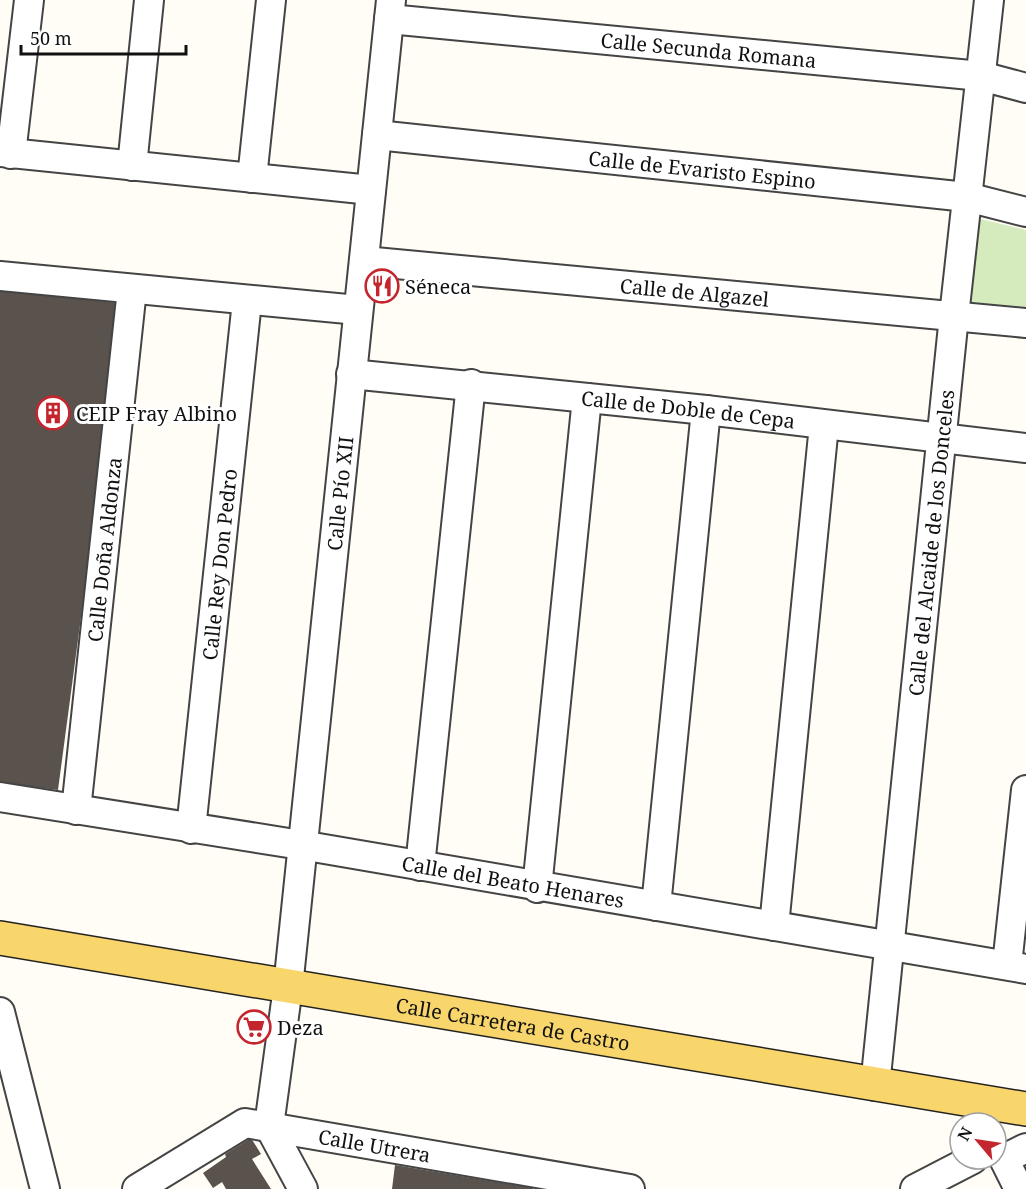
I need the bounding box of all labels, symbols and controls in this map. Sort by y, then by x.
scale bar [21,18,186,56]
text: 50 m [30,26,72,50]
street label: Calle Secunda Romana [599,26,818,74]
street label: Calle de Evaristo Espino [587,144,817,195]
restaurant icon: Séneca [364,268,400,304]
street label: Calle de Algazel [619,272,770,312]
place label: Séneca [405,273,471,300]
street label: Calle de Doble de Cepa [580,384,797,434]
street label: Calle del Alcaide de los Donceles [902,388,960,697]
building icon: CEIP Fray Albino [35,395,71,431]
place label: CEIP Fray Albino [76,400,237,427]
street label: Calle Pío XII [320,435,359,552]
street label: Calle Doña Aldonza [81,456,127,643]
street label: Calle Rey Don Pedro [195,467,243,662]
street label: Calle del Beato Henares [400,849,626,914]
street label: Calle Carretera de Castro [394,991,632,1056]
supermarket icon: Deza [236,1009,272,1045]
place label: Deza [277,1014,324,1041]
north arrow [948,1111,1008,1171]
street label: Calle Utrera [316,1122,433,1168]
text: N [952,1123,978,1145]

